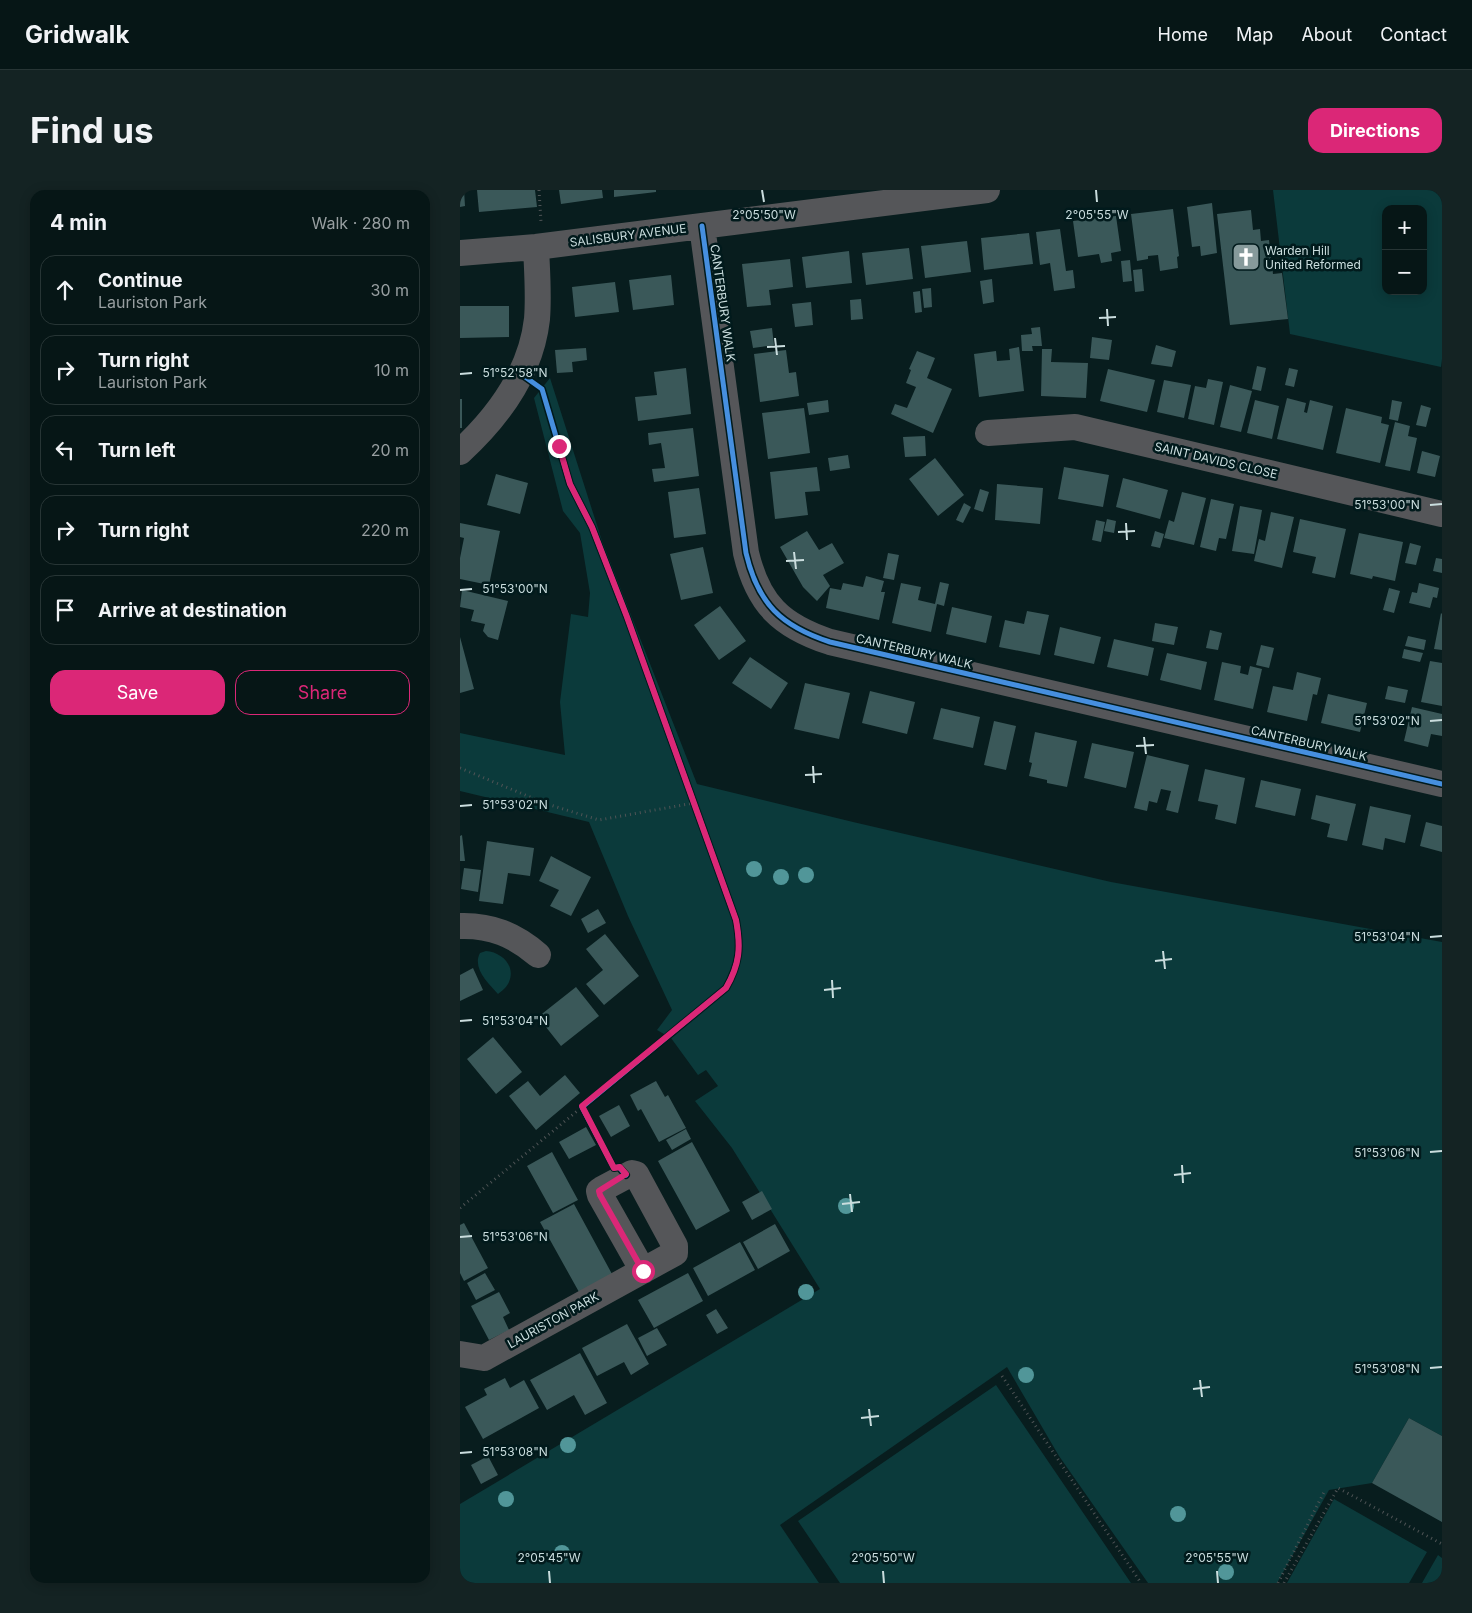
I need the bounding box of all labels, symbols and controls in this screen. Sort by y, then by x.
text: Gridwalk [25,20,129,49]
text: Home [1158,24,1208,45]
text: Map [1236,24,1273,45]
text: About [1301,24,1352,45]
text: Contact [1380,24,1447,45]
button: Directions [1308,108,1442,153]
text: Find us [30,109,154,151]
map controls [1382,205,1427,295]
button: + [1382,205,1427,250]
text: 2°05'50"W [732,207,796,222]
text: 2°05'55"W [1065,207,1129,222]
text: 4 min [50,210,107,235]
text: Walk · 280 m [312,213,410,233]
street label: SALISBURY AVENUE [569,220,687,250]
church icon: Warden Hill United Reformed [1231,242,1261,272]
street label: CANTERBURY WALK [707,243,739,363]
place label: Warden Hill United Reformed [1265,243,1361,272]
button: − [1382,250,1427,295]
text: Continue [98,269,183,292]
icon: ahead [51,276,79,304]
text: 30 m [371,280,409,300]
text: Lauriston Park [98,292,207,312]
text: Turn right [98,349,189,372]
icon: right [51,356,79,384]
text: 10 m [374,360,409,380]
text: 51°52'58"N [482,365,548,380]
text: Lauriston Park [98,372,207,392]
route end [548,435,571,458]
icon: left [51,436,79,464]
text: Turn left [98,439,176,462]
street label: SAINT DAVIDS CLOSE [1153,439,1279,481]
text: 20 m [371,440,409,460]
text: 51°53'00"N [1354,497,1420,512]
icon: right [51,516,79,544]
text: Turn right [98,519,189,542]
text: 220 m [361,520,409,540]
text: 51°53'00"N [482,581,548,596]
icon: arrive [51,596,79,624]
text: Arrive at destination [98,599,287,622]
street label: CANTERBURY WALK [855,630,973,672]
button: Save [50,670,225,715]
button: Share [235,670,410,715]
text: 51°53'02"N [1354,713,1420,728]
street label: CANTERBURY WALK [1250,722,1368,764]
text: 51°53'02"N [482,797,548,812]
text: 51°53'04"N [1354,929,1420,944]
text: 51°53'04"N [482,1013,548,1028]
text: 51°53'06"N [1354,1145,1420,1160]
text: 51°53'06"N [482,1229,548,1244]
route start [632,1260,655,1283]
street label: LAURISTON PARK [505,1289,601,1351]
text: 51°53'08"N [1354,1361,1420,1376]
text: 51°53'08"N [482,1444,548,1459]
text: 2°05'45"W [518,1550,581,1565]
text: 2°05'50"W [851,1550,915,1565]
text: 2°05'55"W [1185,1550,1249,1565]

